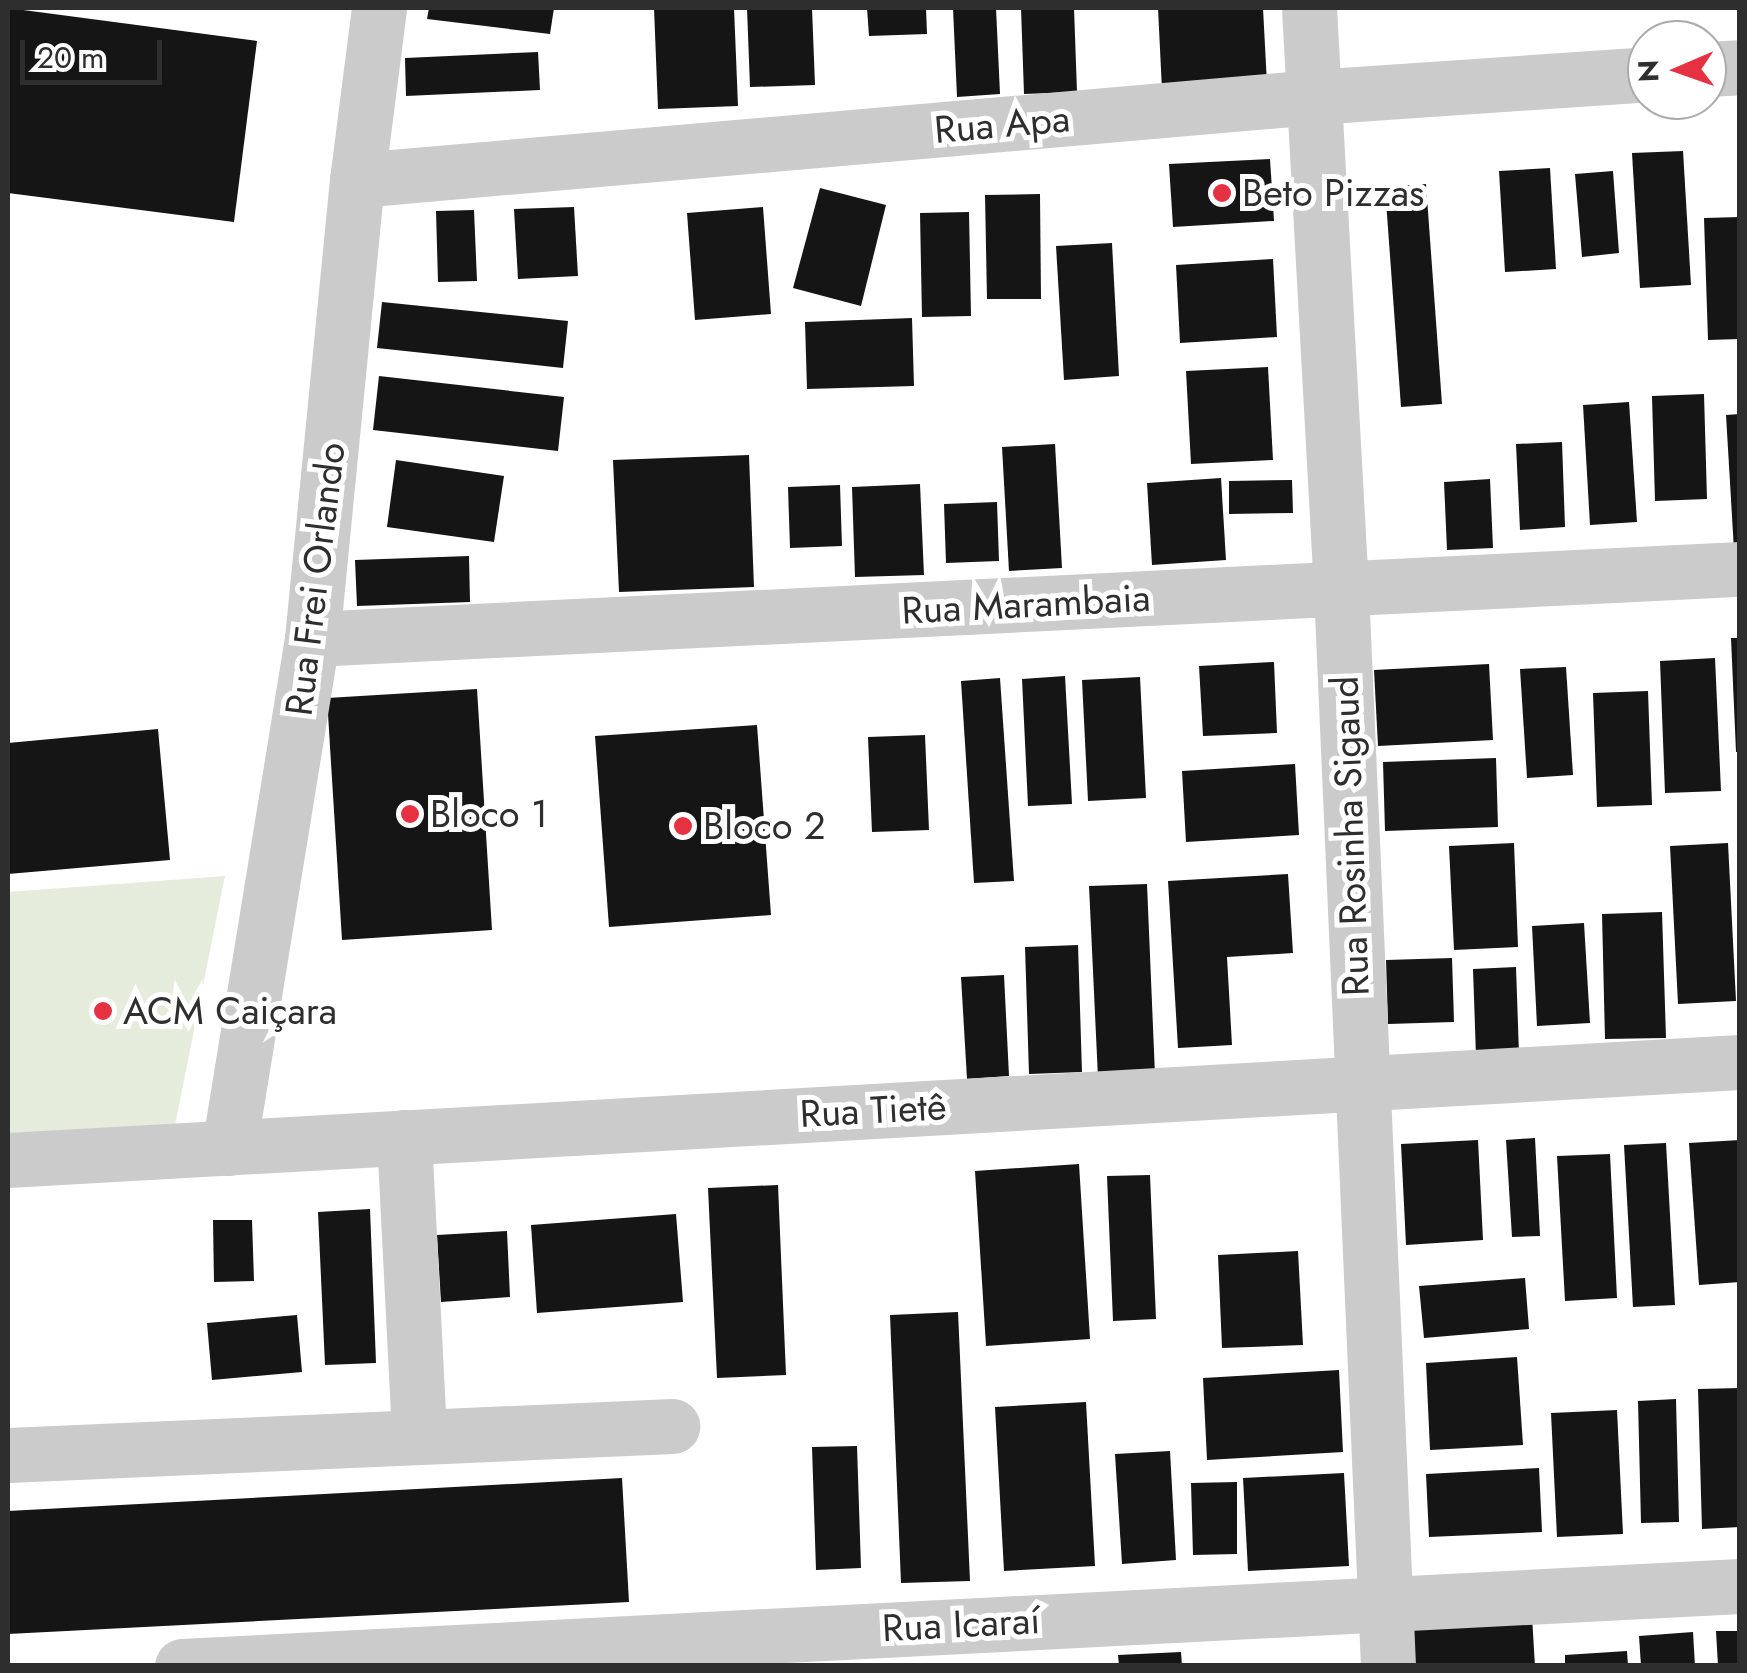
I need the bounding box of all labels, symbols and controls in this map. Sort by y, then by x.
scale bar [25,20,168,82]
north arrow [1627,20,1727,120]
text: 20 m [37,36,104,79]
text: N [1628,59,1669,83]
street label: Rua Apa [932,95,1072,153]
place label: Beto Pizzas [1242,170,1424,216]
marker: Beto Pizzas [1211,182,1233,204]
street label: Rua Frei Orlando [276,440,354,718]
street label: Rua Marambaia [900,575,1152,633]
street label: Rua Rosinha Sigaud [1322,675,1378,997]
place label: Bloco 1 [430,791,548,837]
marker: Bloco 1 [399,803,421,825]
place label: Bloco 2 [703,803,826,849]
marker: Bloco 2 [672,815,694,837]
place label: ACM Caiçara [123,988,337,1034]
marker: ACM Caiçara [92,1000,114,1022]
street label: Rua Tietê [799,1083,947,1137]
street label: Rua Icaraí [881,1597,1041,1651]

